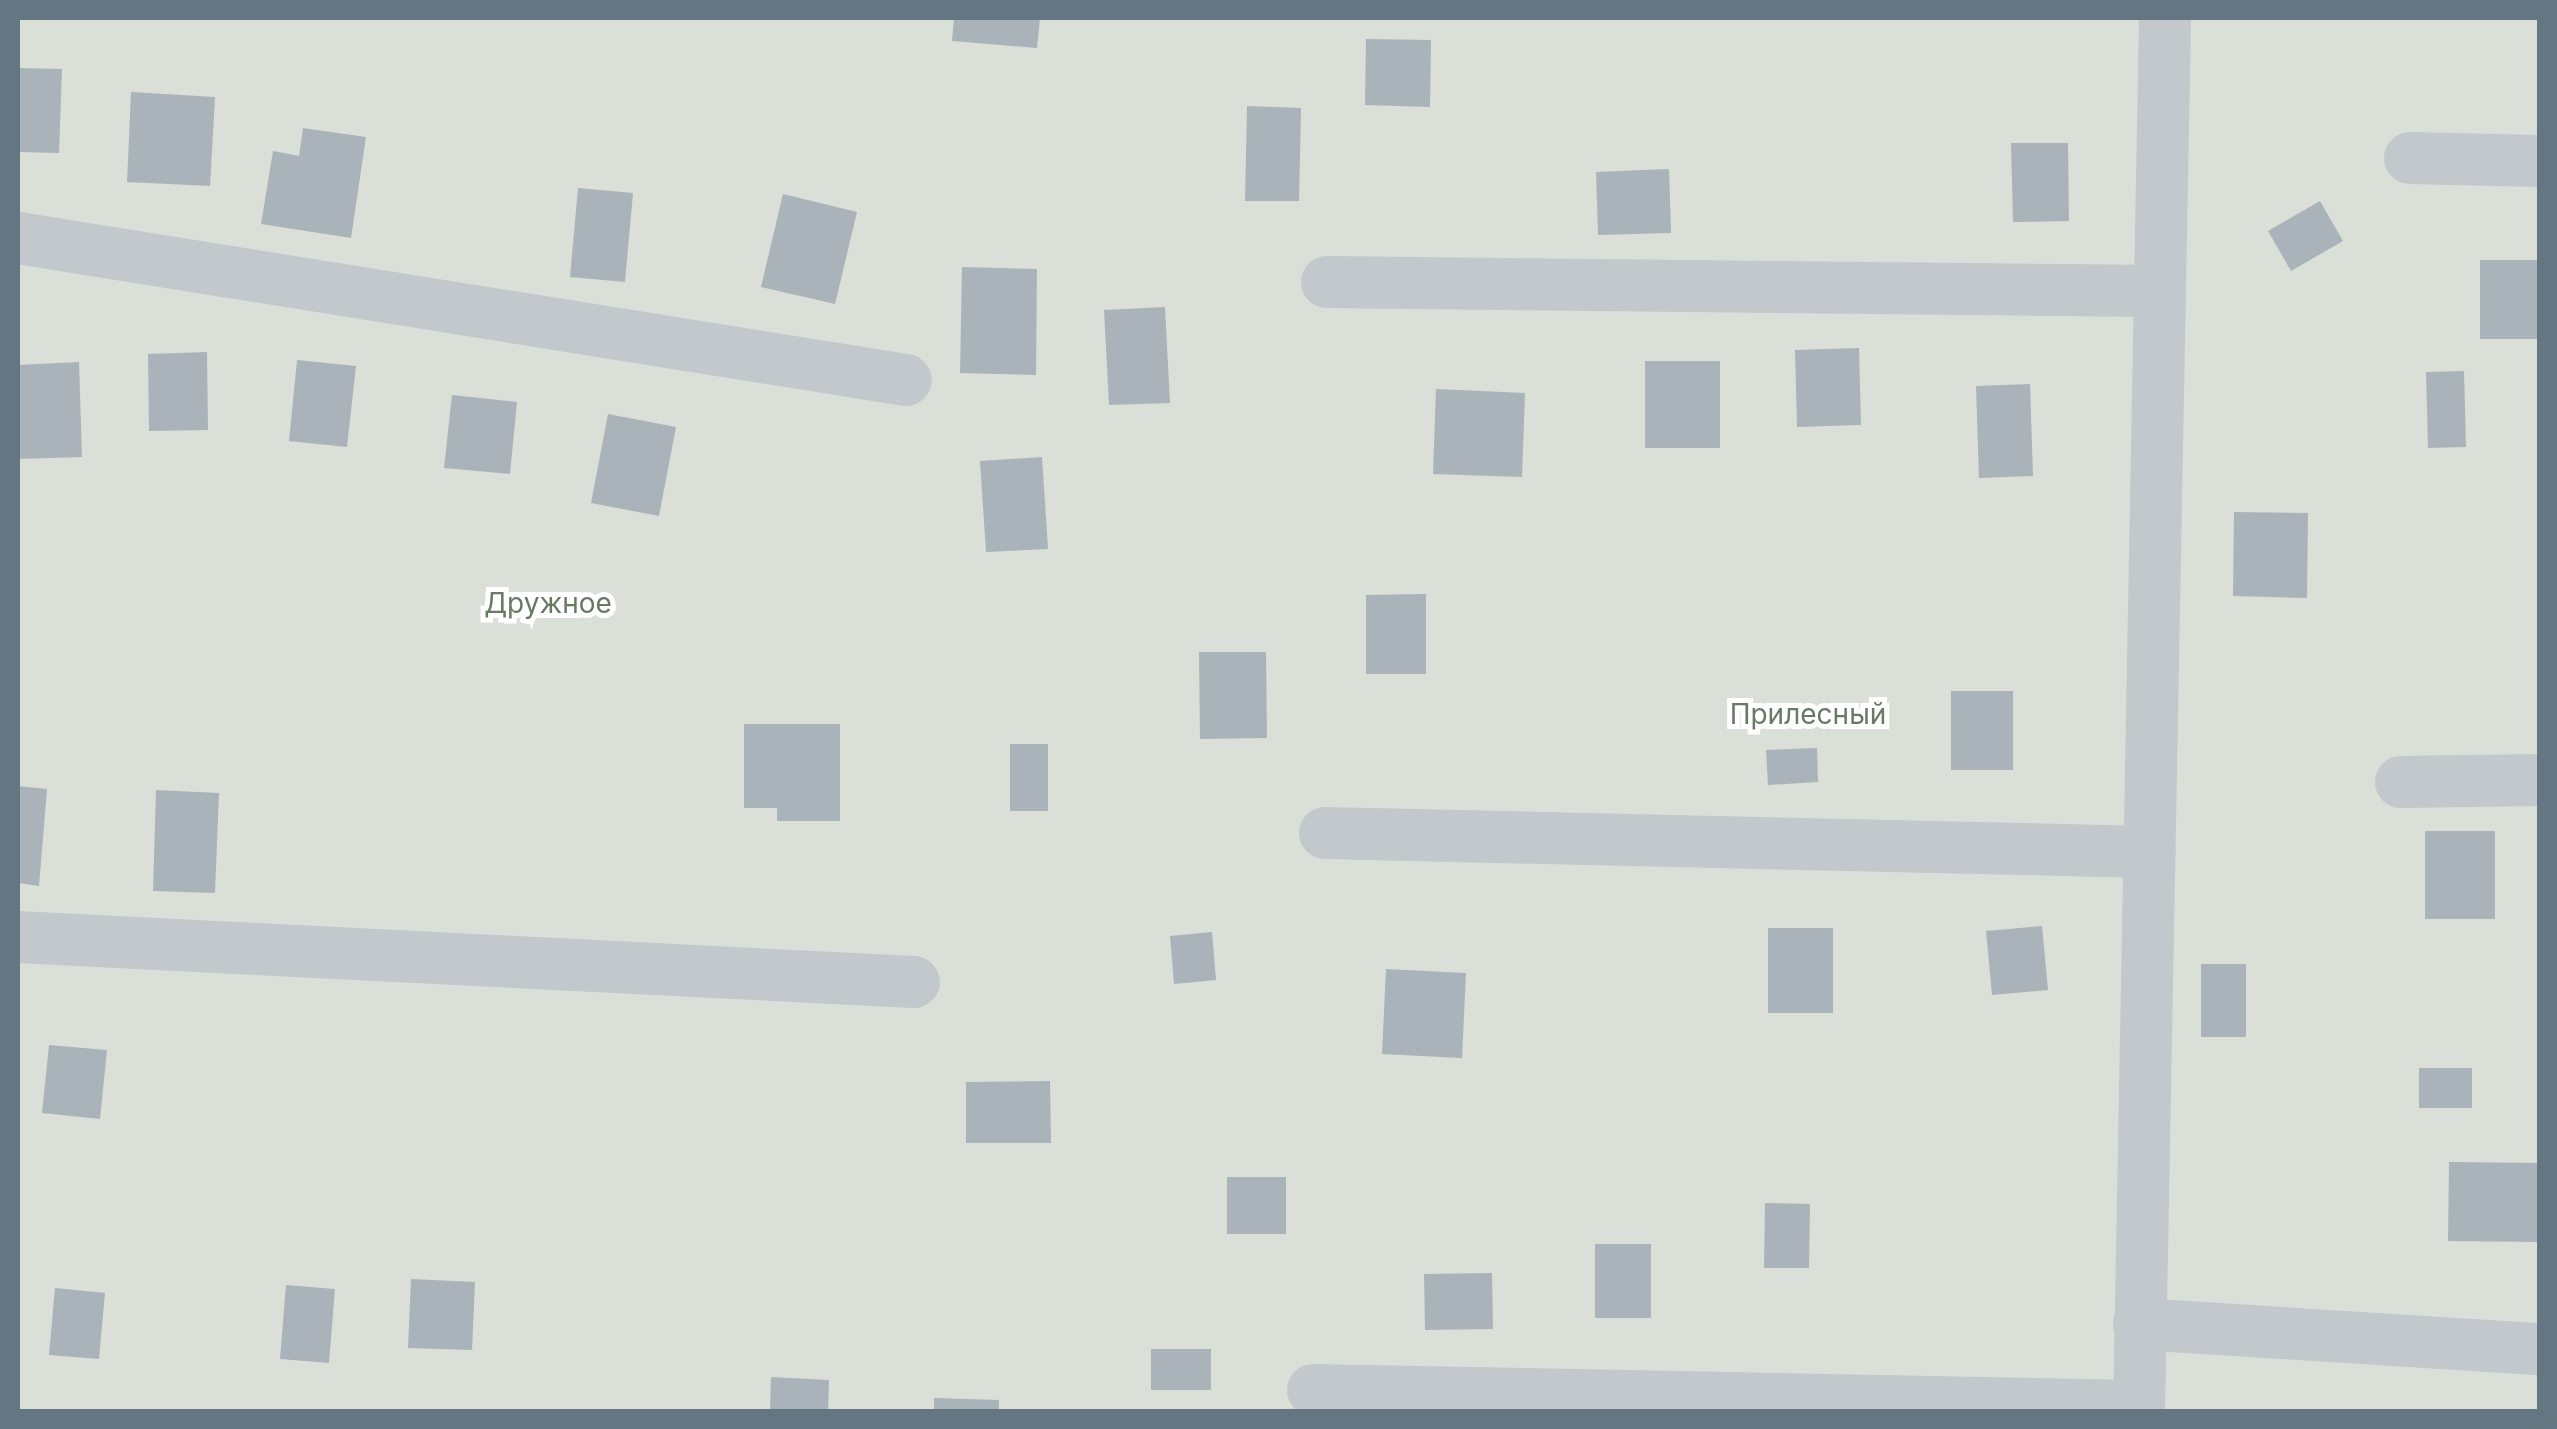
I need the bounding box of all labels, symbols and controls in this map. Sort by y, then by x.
park label: Дружное [484,586,612,620]
park label: Прилесный [1730,697,1886,731]

